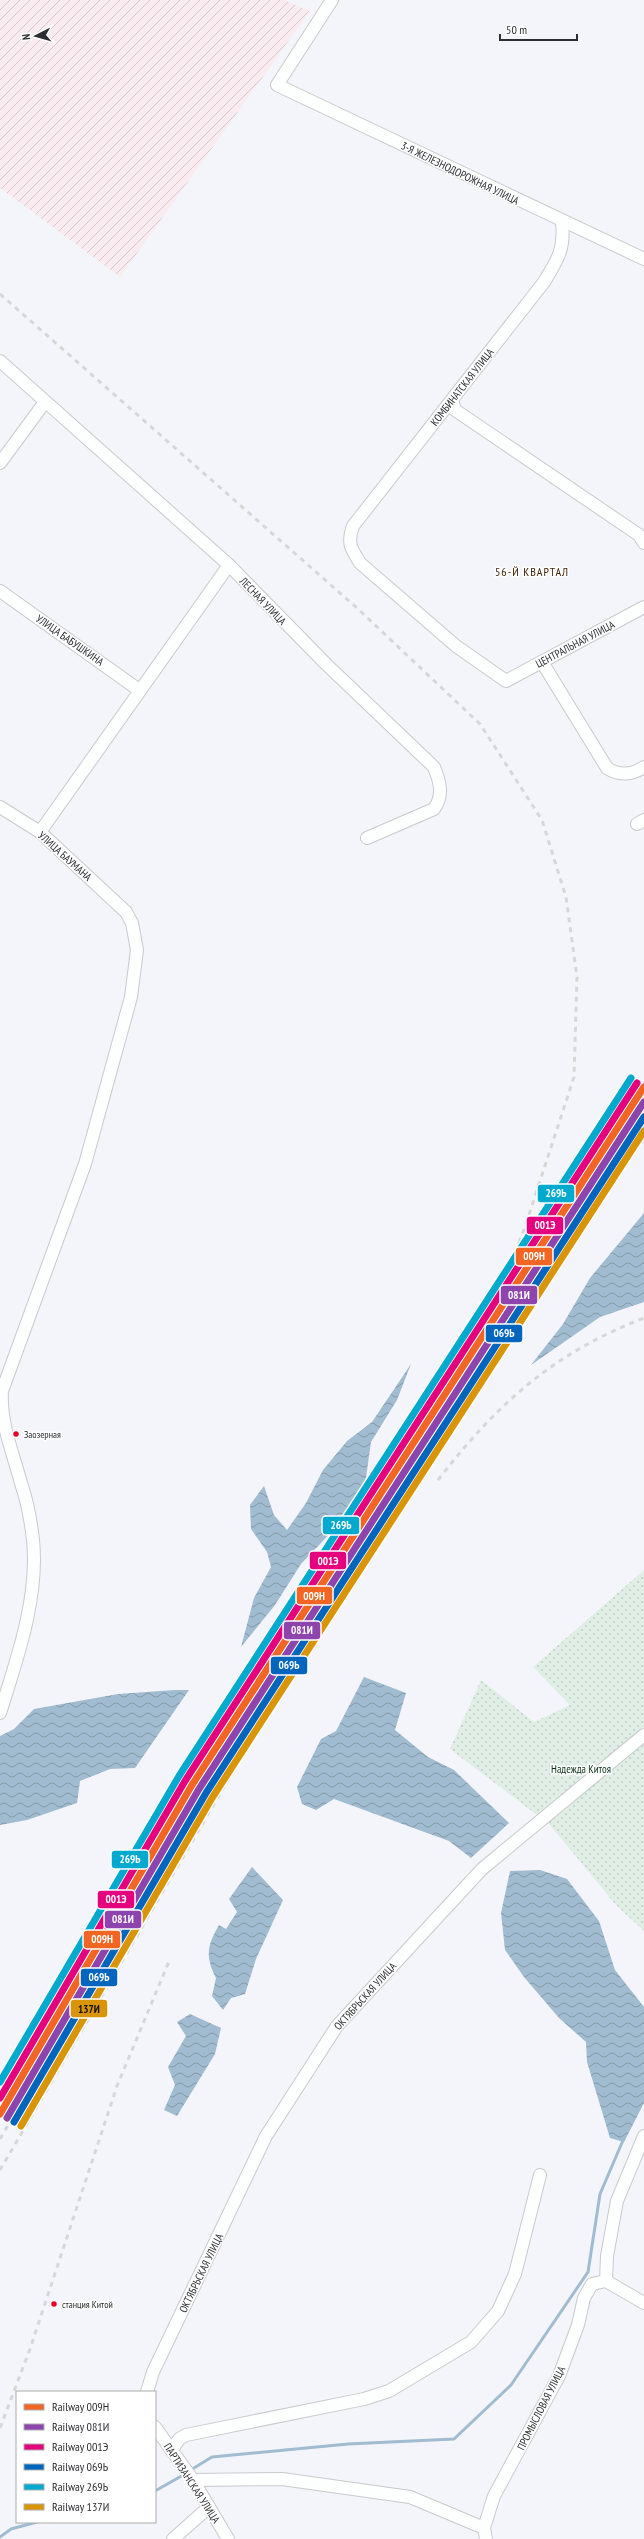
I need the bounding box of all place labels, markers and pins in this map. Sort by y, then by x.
place label: Заозерная [24,1428,61,1441]
marker: Заозерная [11,1429,21,1439]
place label: станция Китой [62,2298,113,2311]
marker: станция Китой [49,2299,59,2309]

